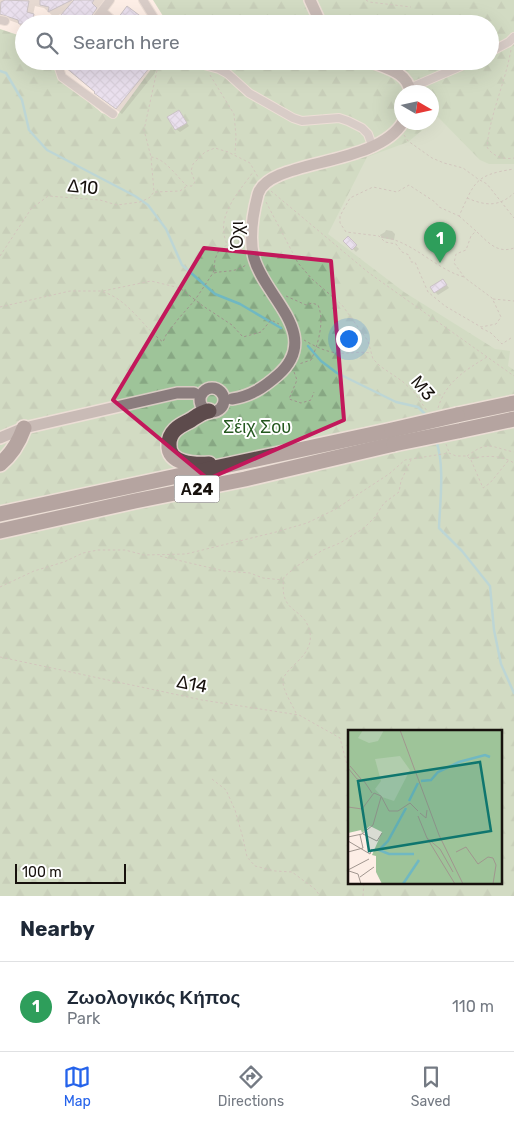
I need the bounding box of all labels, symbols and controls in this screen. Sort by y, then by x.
search box [15,15,499,70]
icon: search [33,29,61,57]
text: Search here [73,31,180,54]
north arrow [394,85,439,130]
street label: Δ10 [67,175,99,199]
street label: Όχι [226,221,248,250]
pin: 1 [424,222,456,263]
your location [336,326,362,352]
street label: Μ3 [406,371,440,405]
park label: Σέιχ Σου [223,416,291,438]
road number: Α24 [174,476,220,502]
street label: Δ14 [175,670,209,698]
inset map [348,730,502,884]
scale bar [15,861,126,884]
text: 100 m [22,864,62,881]
text: Nearby [20,916,95,941]
text: Ζωολογικός Κήπος [67,986,240,1009]
text: 1 [32,997,40,1016]
text: 110 m [452,997,494,1016]
text: Park [67,1009,100,1028]
tab: Map [63,1063,91,1110]
tab: Directions [218,1063,284,1110]
tab: Saved [411,1063,451,1110]

